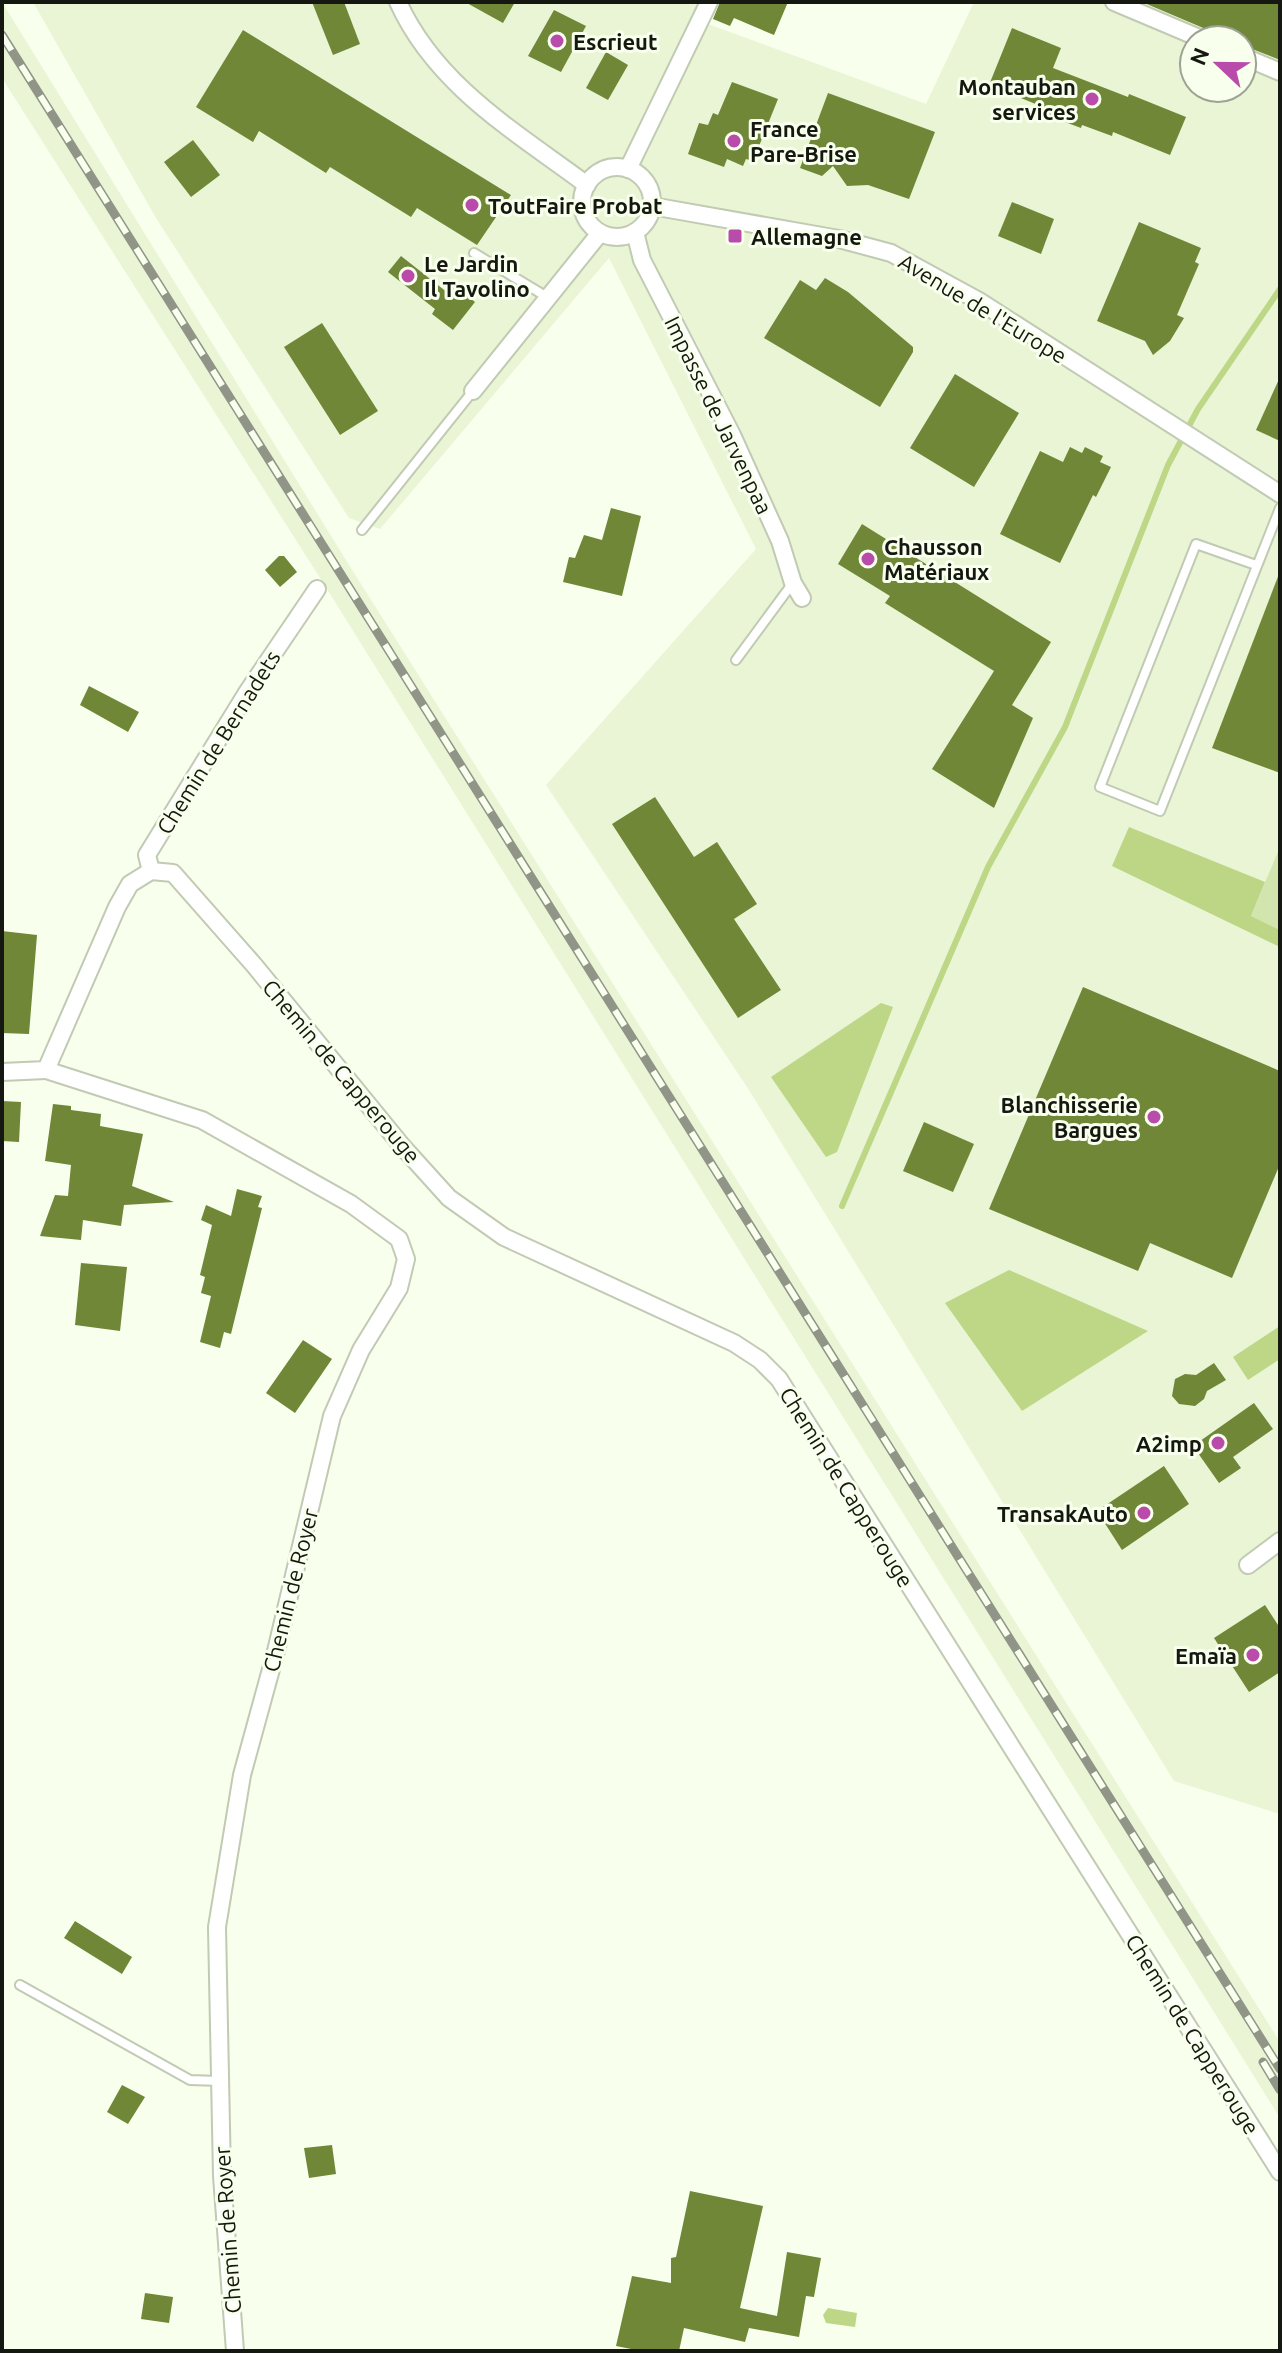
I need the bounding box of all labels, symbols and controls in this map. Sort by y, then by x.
north arrow [1178,24,1258,104]
place label: Escrieut [573,29,657,54]
marker: Escrieut [548,32,566,50]
text: N [1184,44,1214,69]
place label: Montauban services [958,74,1076,124]
marker: Montauban services [1083,90,1101,108]
place label: France Pare-Brise [750,116,857,166]
marker: France Pare-Brise [725,132,743,150]
place label: ToutFaire Probat [488,193,663,218]
marker: ToutFaire Probat [463,196,481,214]
place label: Allemagne [751,224,862,249]
marker: Allemagne [726,227,744,245]
street label: Avenue de l'Europe [895,248,1071,368]
place label: Le Jardin Il Tavolino [424,251,530,301]
marker: Le Jardin Il Tavolino [399,267,417,285]
street label: Impasse de Jarvenpaa [660,312,778,518]
place label: Chausson Matériaux [884,534,989,584]
marker: Chausson Matériaux [859,550,877,568]
street label: Chemin de Bernadets [151,646,285,838]
street label: Chemin de Capperouge [258,974,426,1168]
place label: Blanchisserie Bargues [1001,1092,1138,1142]
marker: Blanchisserie Bargues [1145,1108,1163,1126]
street label: Chemin de Capperouge [775,1382,919,1592]
place label: A2imp [1136,1431,1202,1456]
marker: A2imp [1209,1434,1227,1452]
place label: TransakAuto [997,1501,1128,1526]
marker: TransakAuto [1135,1504,1153,1522]
street label: Chemin de Royer [258,1505,323,1674]
place label: Emaïa [1175,1643,1237,1668]
marker: Emaïa [1244,1646,1262,1664]
street label: Chemin de Capperouge [1121,1929,1265,2139]
street label: Chemin de Royer [209,2145,245,2315]

